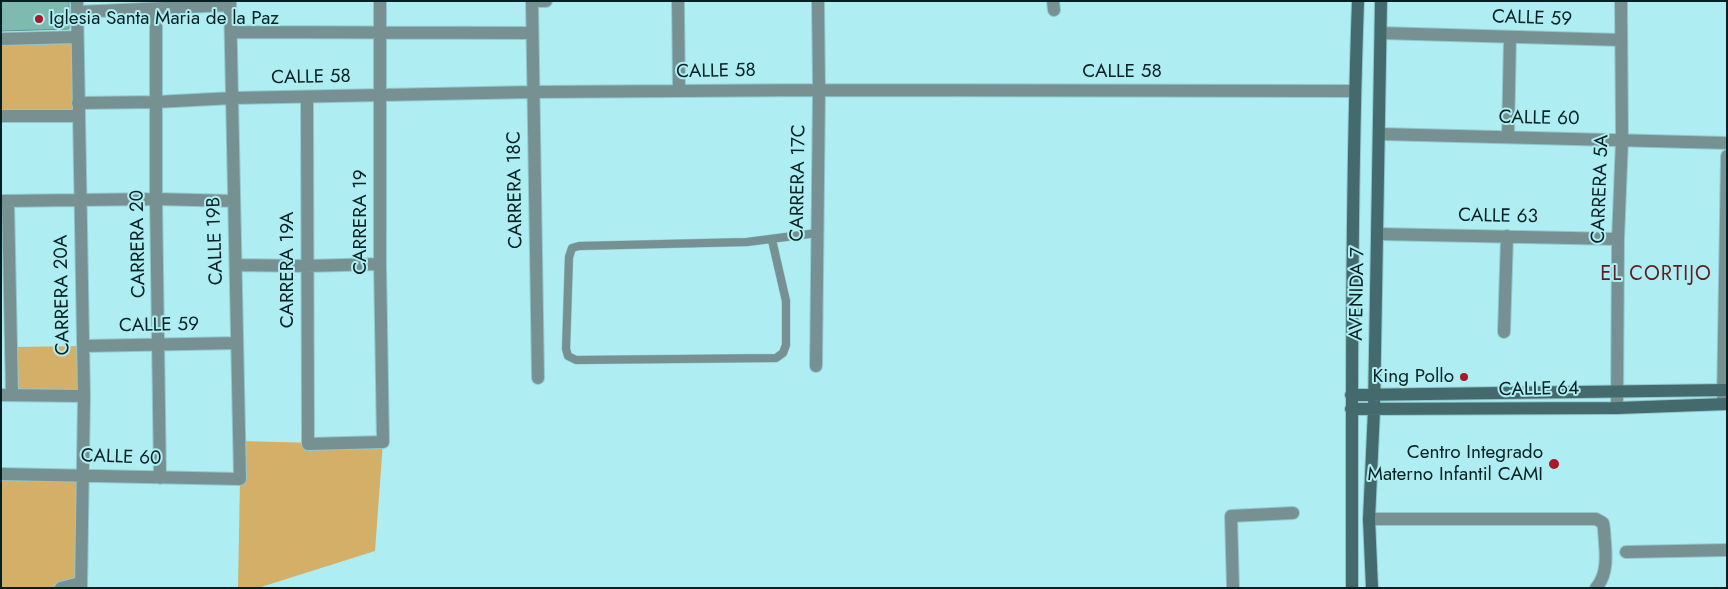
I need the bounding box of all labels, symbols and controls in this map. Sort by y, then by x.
street label: CALLE 59 [1492,6,1572,32]
place label: Iglesia Santa Maria de la Paz [49,8,279,30]
marker: Iglesia Santa Maria de la Paz [33,13,45,25]
street label: CALLE 58 [676,60,756,84]
street label: CALLE 58 [1082,61,1162,83]
street label: CALLE 58 [271,66,351,90]
street label: CALLE 60 [1498,107,1580,131]
street label: CARRERA 17C [787,124,811,242]
street label: CARRERA 18C [504,131,528,249]
street label: CARRERA 5A [1588,134,1614,244]
street label: CARRERA 19 [350,169,372,275]
street label: CARRERA 20 [127,190,151,298]
street label: CALLE 19B [203,196,229,286]
street label: CALLE 63 [1458,205,1538,229]
street label: CARRERA 19A [277,212,299,328]
street label: CARRERA 20A [51,234,75,356]
street label: AVENIDA 7 [1346,247,1370,341]
district label: EL CORTIJO [1599,263,1713,287]
street label: CALLE 59 [119,314,199,338]
place label: King Pollo [1372,366,1454,388]
marker: King Pollo [1458,371,1470,383]
street label: CALLE 64 [1499,378,1579,402]
place label: Centro Integrado Materno Infantil CAMI [1367,442,1543,486]
street label: CALLE 60 [80,445,162,471]
marker: Centro Integrado Materno Infantil CAMI [1547,457,1561,471]

